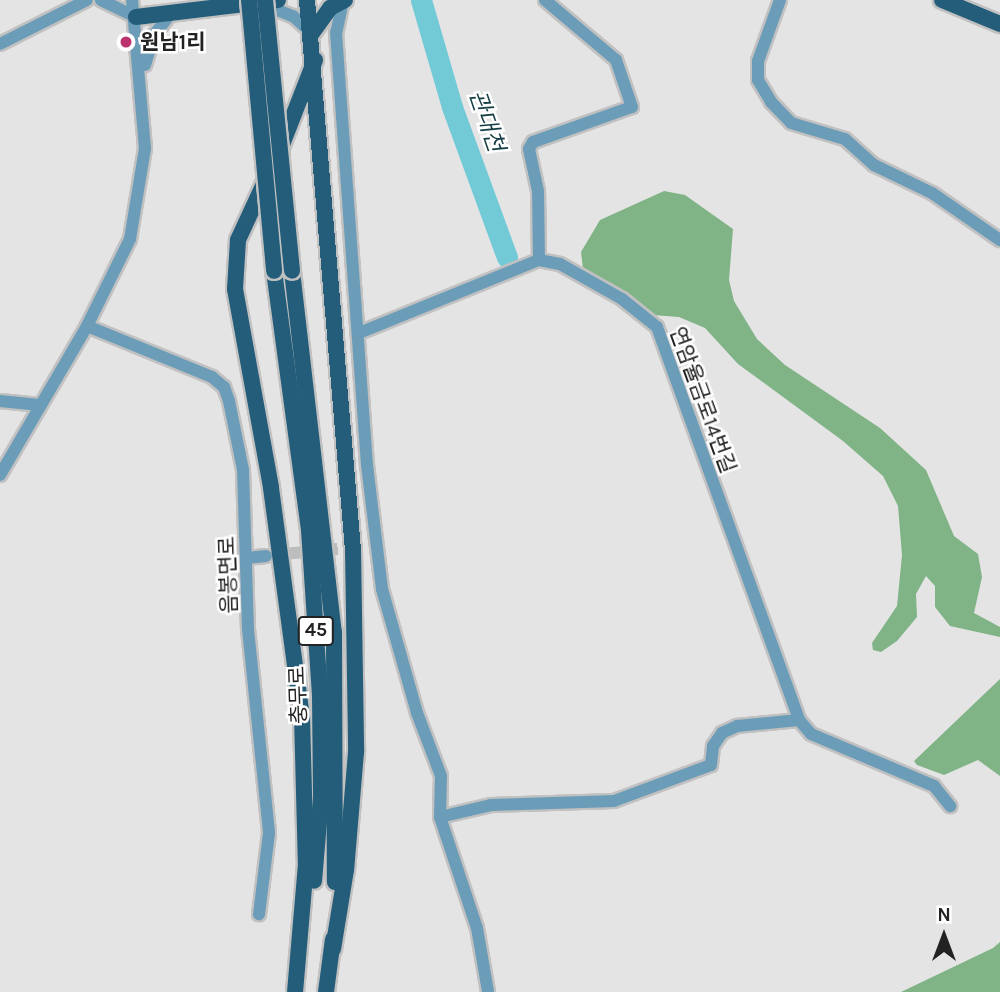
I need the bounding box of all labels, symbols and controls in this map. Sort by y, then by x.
place label: 원남1리 [140,29,205,55]
marker: 원남1리 [118,34,134,50]
water label: 관대천 [463,86,509,156]
street label: 연암율금로14번길 [665,323,741,477]
street label: 음봉면로 [214,536,242,614]
road number: 45 [297,616,335,646]
street label: 충무로 [284,666,312,724]
north arrow [909,901,979,971]
text: N [937,904,951,926]

